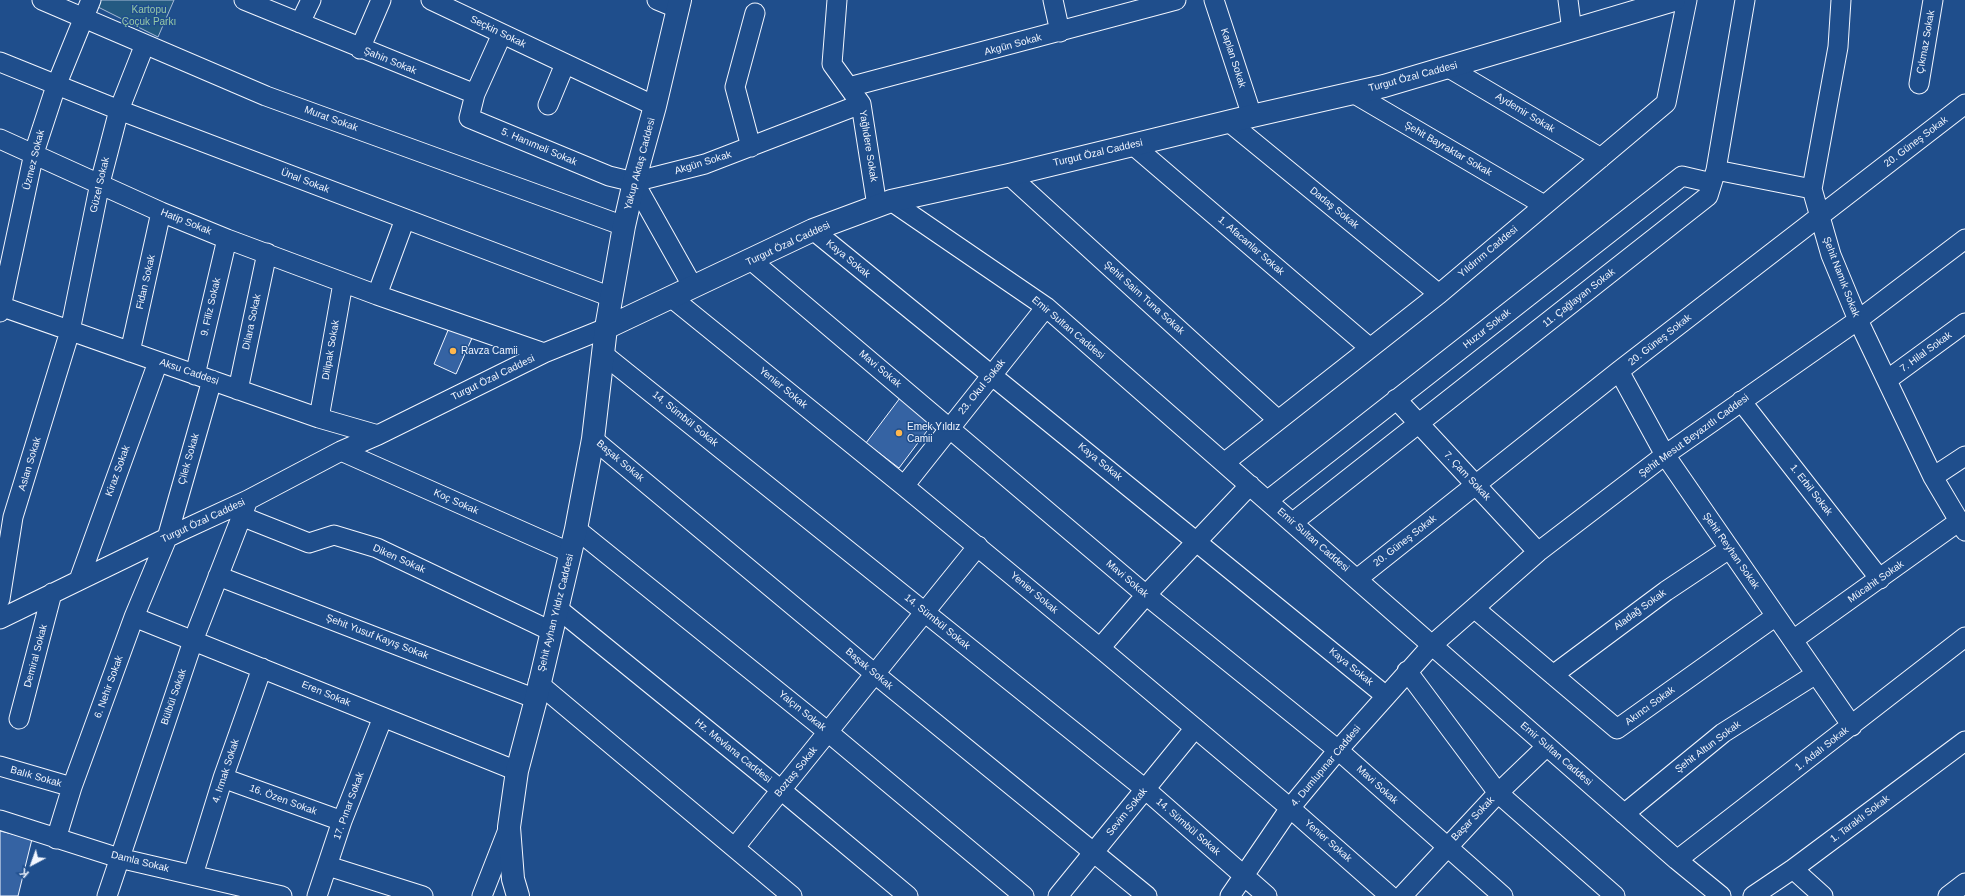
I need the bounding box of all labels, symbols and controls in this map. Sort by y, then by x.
park label: Kartopu Çoçuk Parkı [122,4,176,28]
street label: Çıkmaz Sokak [1914,9,1938,75]
street label: Seçkin Sokak [468,13,528,51]
street label: Kaplan Sokak [1218,27,1248,89]
street label: Akgün Sokak [983,32,1043,58]
street label: Şahin Sokak [362,45,418,77]
street label: Turgut Özal Caddesi [1367,59,1459,95]
street label: Aydemir Sokak [1493,91,1557,135]
street label: Murat Sokak [303,104,359,134]
street label: Yağlıdere Sokak [856,109,880,183]
street label: 20. Güneş Sokak [1882,114,1950,170]
street label: Yakup Aktaş Caddesi [622,117,658,211]
street label: Şehit Bayraktar Sokak [1402,119,1494,179]
street label: 5. Hanımeli Sokak [499,126,579,168]
street label: Üzmez Sokak [21,129,47,191]
street label: Turgut Özal Caddesi [1052,137,1144,169]
street label: Akgün Sokak [673,149,733,177]
street label: Güzel Sokak [88,156,112,214]
street label: Ünal Sokak [279,166,331,196]
street label: Dadaş Sokak [1307,185,1361,231]
street label: Hatip Sokak [159,206,213,238]
street label: 1. Afacanlar Sokak [1215,214,1287,278]
street label: Turgut Özal Caddesi [744,219,832,269]
street label: Yıldırım Caddesi [1456,224,1520,280]
street label: Şehit Namık Sokak [1820,235,1862,319]
street label: Kaya Sokak [823,238,873,280]
street label: Fidan Sokak [134,254,158,310]
street label: Şehit Saim Tuna Sokak [1101,259,1187,337]
street label: 11. Çağlayan Sokak [1540,266,1618,330]
street label: 9. Filiz Sokak [198,277,224,337]
street label: Dilara Sokak [240,293,264,351]
street label: Emir Sultan Caddesi [1029,294,1107,362]
street label: Huzur Sokak [1461,307,1513,351]
street label: 20. Güneş Sokak [1626,312,1694,368]
street label: Dilipak Sokak [320,319,342,381]
street label: 7. Hilal Sokak [1898,329,1954,375]
place label: Ravza Camii [461,345,518,357]
marker: Ravza Camii [448,346,458,356]
street label: Mavi Sokak [856,348,904,390]
street label: Turgut Özal Caddesi [449,353,537,403]
street label: Aksu Caddesi [158,356,220,388]
street label: 23. Okul Sokak [956,357,1008,417]
street label: Yenier Sokak [756,365,810,411]
street label: 14. Sümbül Sokak [650,389,720,449]
street label: Şehit Mesut Beyazıtlı Caddesi [1637,392,1751,480]
place label: Emek Yıldız Camii [907,421,960,444]
marker: Emek Yıldız Camii [894,428,904,438]
street label: Çilek Sokak [176,432,202,486]
street label: Aslan Sokak [16,436,44,492]
street label: Başak Sokak [594,438,646,484]
street label: Kaya Sokak [1075,441,1125,483]
street label: Kiraz Sokak [103,444,133,498]
street label: 7. Çam Sokak [1441,449,1493,503]
street label: 1. Erbil Sokak [1787,462,1835,518]
street label: Koç Sokak [432,487,480,517]
street label: Turgut Özal Caddesi [159,496,247,546]
street label: Emir Sultan Caddesi [1275,506,1351,574]
street label: Şehit Reyhan Sokak [1700,510,1762,592]
street label: 20. Güneş Sokak [1371,513,1439,569]
street label: Diken Sokak [371,542,427,576]
street label: Şehit Ayhan Yıldız Caddesi [536,553,576,673]
street label: Mavi Sokak [1103,558,1151,600]
street label: Mücahit Sokak [1846,558,1906,606]
street label: Yenier Sokak [1008,570,1060,616]
street label: Aladağ Sokak [1612,587,1668,633]
street label: 14. Sümbül Sokak [902,592,972,652]
street label: Şehit Yusuf Kayış Sokak [324,612,430,662]
street label: Demiral Sokak [22,623,50,689]
street label: Başak Sokak [843,646,895,692]
street label: Kaya Sokak [1326,646,1376,688]
street label: 6. Nehir Sokak [92,654,126,720]
street label: Bülbül Sokak [159,667,189,727]
street label: Eren Sokak [300,679,352,709]
street label: Akıncı Sokak [1623,684,1677,728]
street label: Yalçın Sokak [776,688,828,734]
street label: Hz. Mevlana Caddesi [692,716,774,786]
street label: Şehit Altun Sokak [1673,718,1743,776]
street label: Emir Sultan Caddesi [1518,720,1594,788]
street label: 4. Dumlupınar Caddesi [1289,723,1363,809]
street label: 1. Adalı Sokak [1793,724,1851,774]
street label: 4. Irmak Sokak [210,737,242,805]
street label: Boztaş Sokak [772,744,820,800]
street label: Mavi Sokak [1354,763,1400,807]
street label: Balık Sokak [9,764,63,790]
street label: 17. Pınar Sokak [331,771,367,841]
street label: 16. Özen Sokak [248,782,318,818]
street label: Sevim Sokak [1104,786,1150,838]
street label: 1. Taraklı Sokak [1828,793,1892,845]
street label: Başar Sokak [1449,794,1497,844]
street label: 14. Sümbül Sokak [1153,796,1223,858]
street label: Yenier Sokak [1302,817,1354,865]
north arrow [12,844,52,884]
street label: Damla Sokak [110,849,170,875]
text: K [17,866,31,880]

